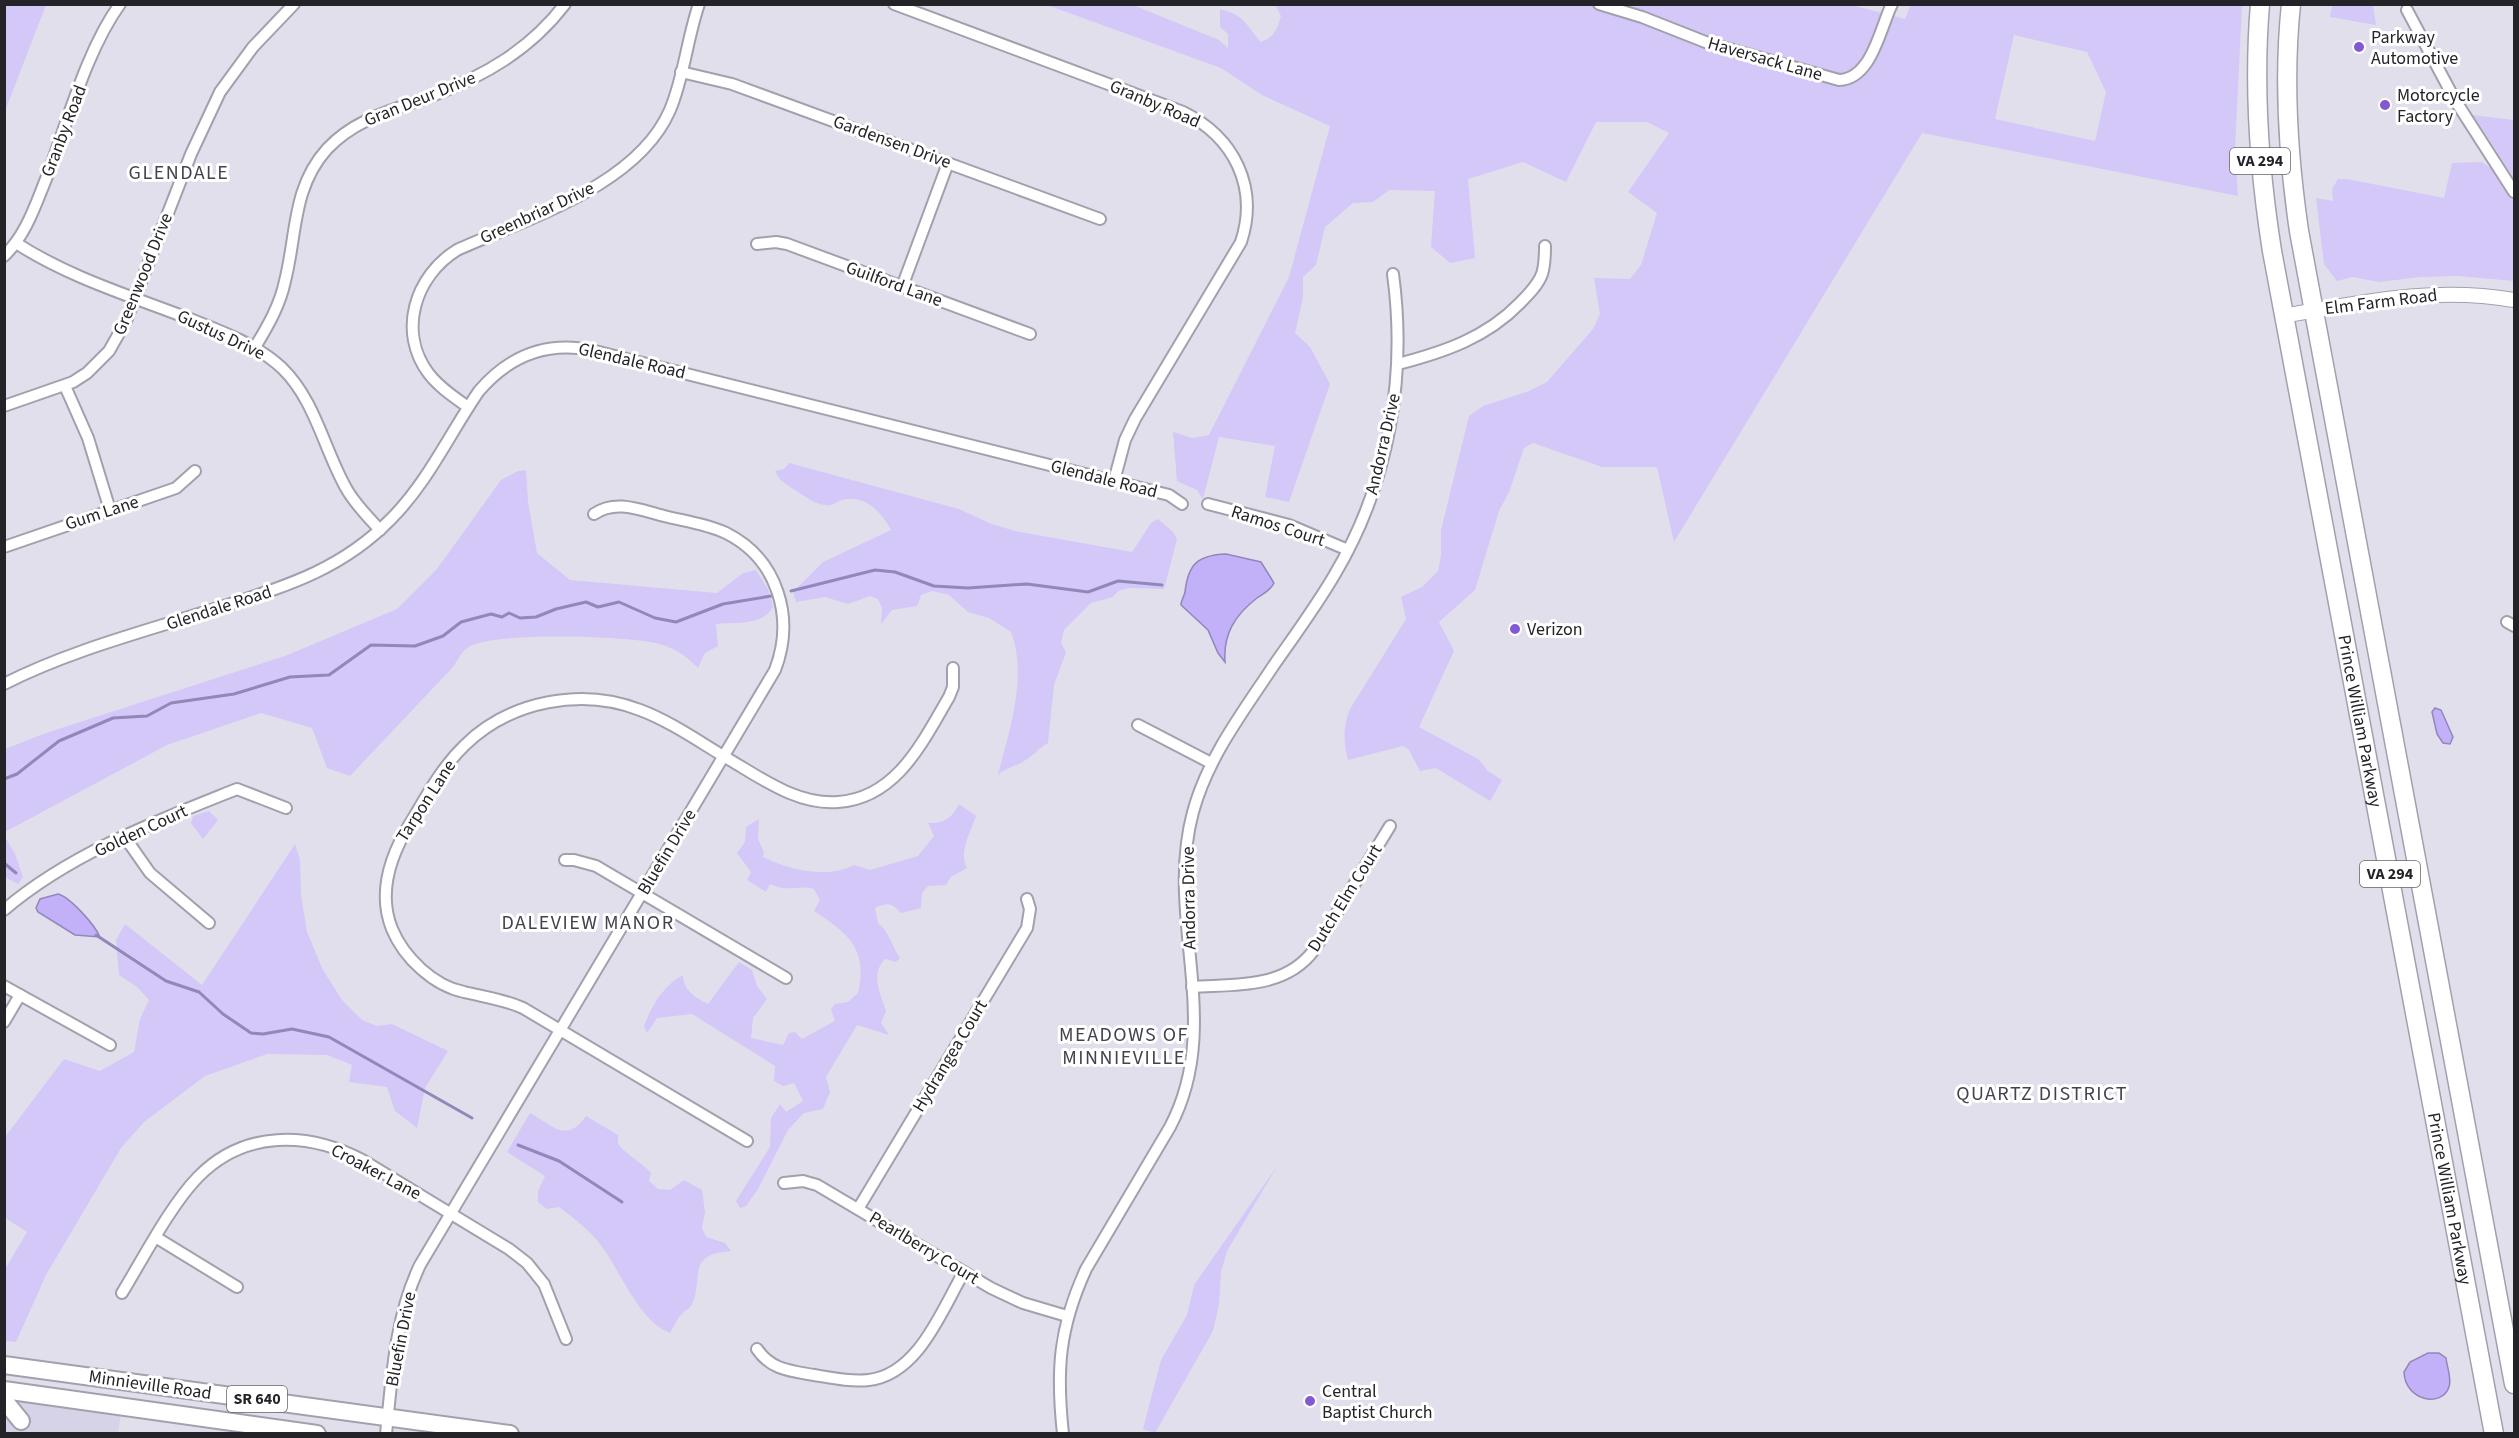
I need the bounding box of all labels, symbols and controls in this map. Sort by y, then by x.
place label: Parkway Automotive [2371,25,2458,71]
street label: Haversack Lane [1705,31,1825,87]
marker: Parkway Automotive [2352,40,2366,54]
street label: Gran Deur Drive [361,65,479,133]
street label: Granby Road [1106,74,1204,134]
street label: Granby Road [35,82,93,180]
place label: Motorcycle Factory [2397,83,2480,129]
marker: Motorcycle Factory [2378,98,2392,112]
street label: Gardensen Drive [829,109,955,175]
road number: VA 294 [2230,148,2290,174]
district label: GLENDALE [129,159,229,187]
street label: Greenbriar Drive [476,176,598,250]
street label: Greenwood Drive [107,209,179,339]
street label: Guilford Lane [842,255,946,313]
street label: Elm Farm Road [2323,283,2439,321]
street label: Gustus Drive [173,304,269,366]
street label: Glendale Road [576,337,688,385]
street label: Andorra Drive [1359,391,1407,497]
street label: Glendale Road [1048,454,1160,504]
street label: Gum Lane [62,489,142,537]
street label: Ramos Court [1228,499,1328,553]
street label: Glendale Road [163,579,275,637]
place label: Verizon [1527,617,1583,642]
marker: Verizon [1508,622,1522,636]
street label: Prince William Parkway [2332,633,2389,810]
street label: Tarpon Lane [390,755,462,847]
street label: Golden Court [90,799,192,863]
street label: Bluefin Drive [632,804,702,900]
street label: Dutch Elm Court [1302,839,1388,957]
street label: Andorra Drive [1176,846,1202,950]
road number: VA 294 [2360,861,2420,887]
district label: DALEVIEW MANOR [501,909,675,937]
street label: Hydrangea Court [907,995,993,1117]
district label: MEADOWS OF MINNIEVILLE [1059,1021,1189,1072]
district label: QUARTZ DISTRICT [1956,1080,2128,1108]
street label: Prince William Parkway [2421,1110,2478,1287]
street label: Croaker Lane [326,1138,426,1206]
street label: Pearlberry Court [864,1205,984,1291]
street label: Bluefin Drive [380,1289,422,1389]
street label: Minnieville Road [87,1364,213,1406]
place label: Central Baptist Church [1322,1379,1433,1425]
road number: SR 640 [227,1386,287,1412]
marker: Central Baptist Church [1303,1394,1317,1408]

